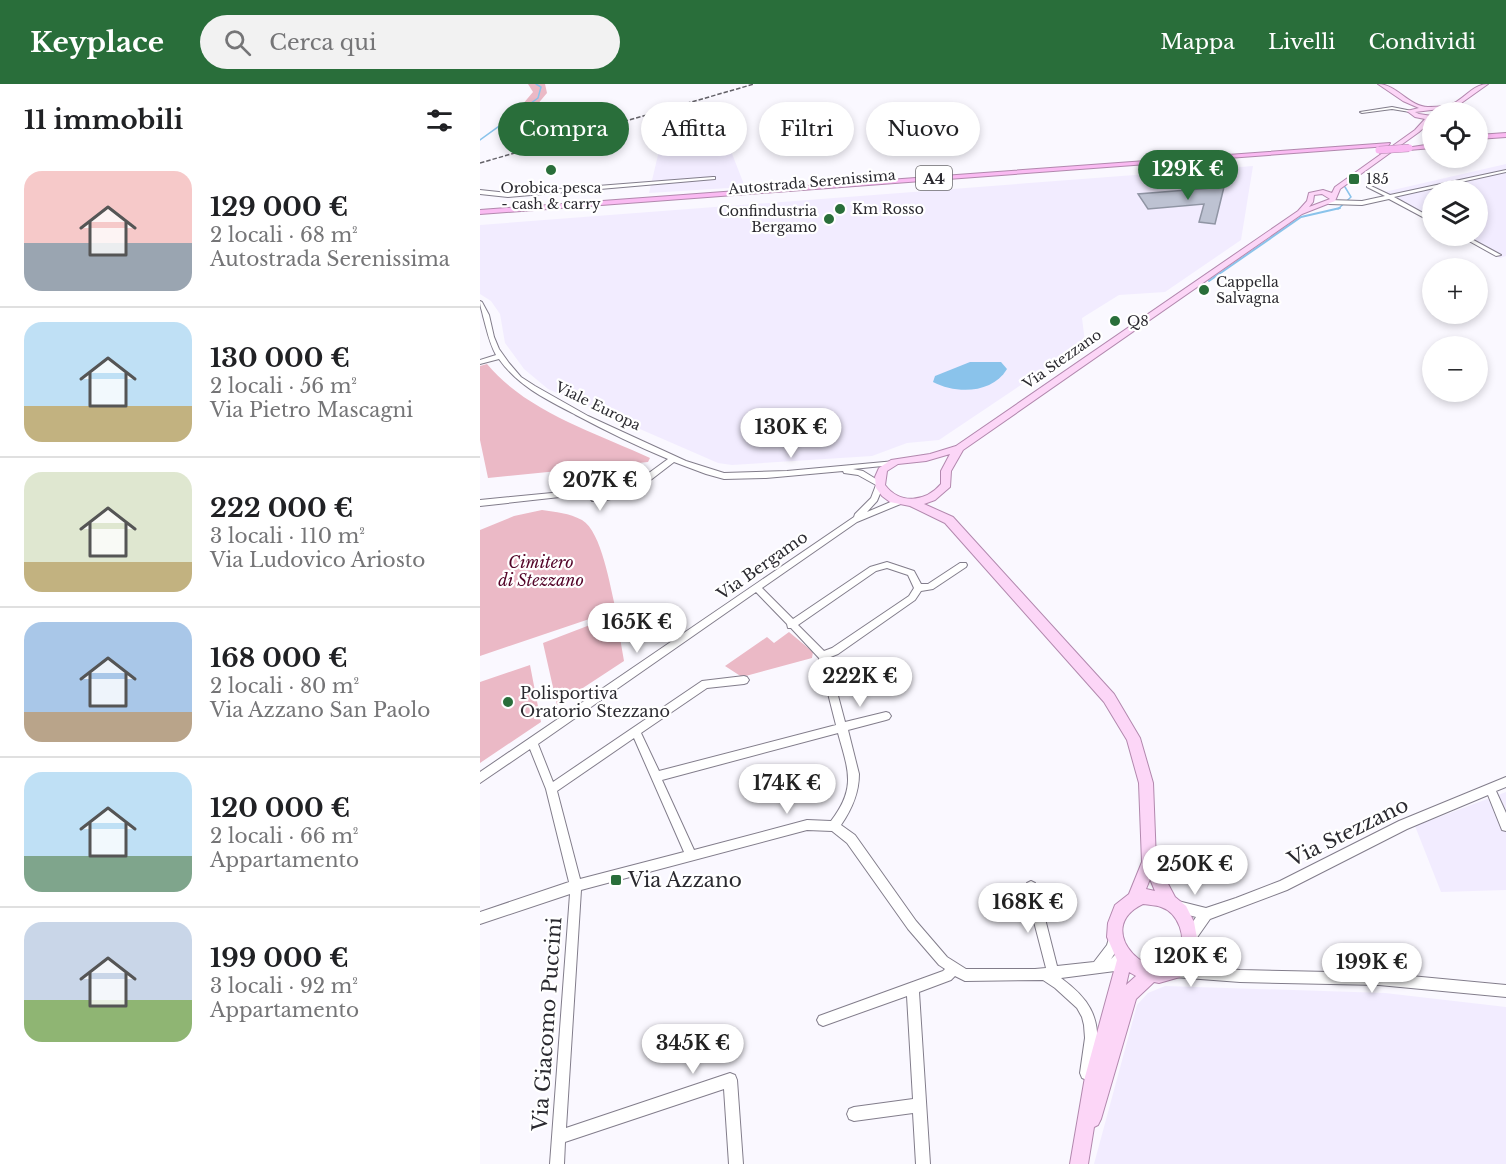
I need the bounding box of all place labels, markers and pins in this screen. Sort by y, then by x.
pin: 129K € [1139,150,1237,201]
marker: Orobica pesca - cash & carry [544,163,558,177]
place label: 185 [1366,170,1389,188]
marker: 185 [1347,172,1361,186]
place label: Orobica pesca - cash & carry [500,179,602,213]
place label: Km Rosso [852,200,924,218]
place label: Confindustria Bergamo [719,202,817,236]
marker: Km Rosso [833,202,847,216]
marker: Confindustria Bergamo [822,212,836,226]
place label: Cappella Salvagna [1216,273,1279,307]
marker: Cappella Salvagna [1197,283,1211,297]
place label: Q8 [1127,312,1149,330]
marker: Q8 [1108,314,1122,328]
pin: 130K € [742,408,840,459]
pin: 207K € [551,461,649,512]
pin: 165K € [588,603,686,654]
pin: 222K € [811,657,909,708]
place label: Polisportiva Oratorio Stezzano [520,683,670,721]
marker: Polisportiva Oratorio Stezzano [501,695,515,709]
pin: 174K € [738,764,836,815]
pin: 250K € [1146,845,1244,896]
place label: Via Azzano [627,868,742,892]
marker: Via Azzano [609,873,623,887]
pin: 168K € [979,883,1077,934]
pin: 120K € [1142,937,1240,988]
pin: 199K € [1323,943,1421,994]
pin: 345K € [644,1024,742,1075]

